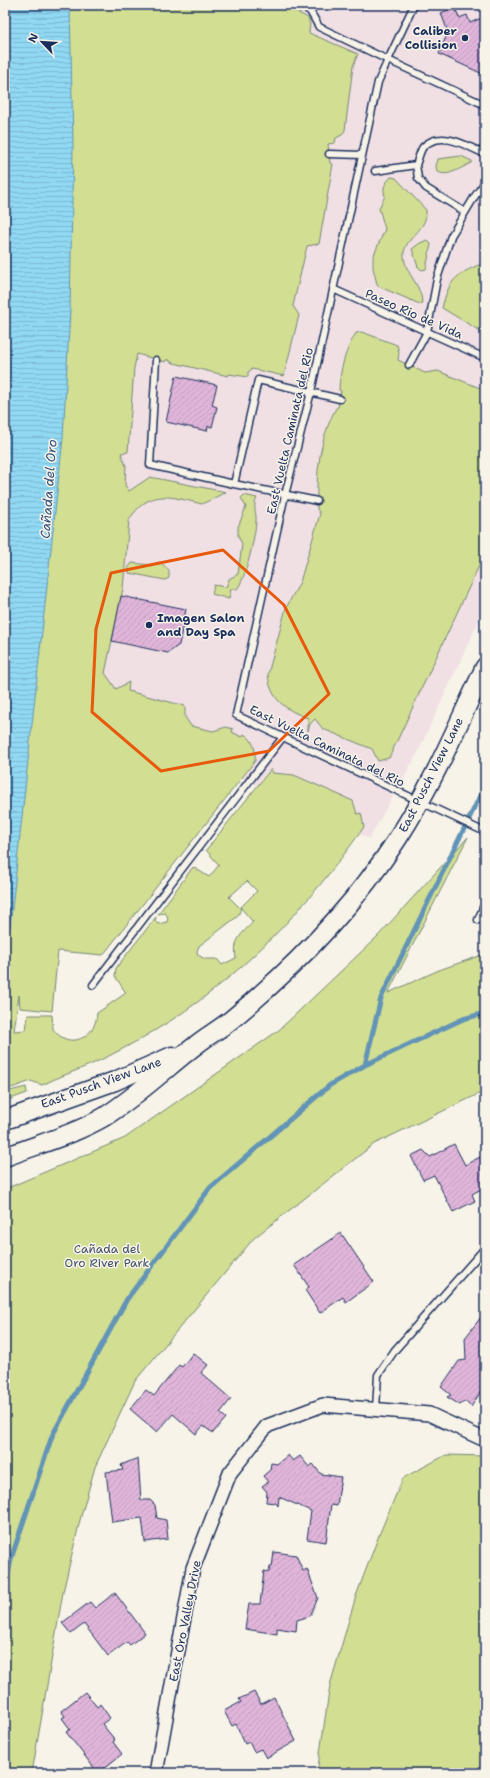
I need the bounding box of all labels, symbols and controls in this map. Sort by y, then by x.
north arrow [22,22,62,62]
place label: Caliber Collision [405,23,458,53]
text: N [25,31,42,45]
marker: Caliber Collision [460,33,470,43]
street label: Paseo Rio de Vida [363,285,466,343]
street label: East Vuelta Caminata del Rio [263,346,317,516]
water label: Cañada del Oro [37,439,60,539]
place label: Imagen Salon and Day Spa [157,610,244,640]
marker: Imagen Salon and Day Spa [144,620,154,630]
street label: East Vuelta Caminata del Rio [247,701,407,791]
street label: East Pusch View Lane [395,715,467,835]
street label: East Pusch View Lane [39,1054,164,1112]
park label: Cañada del Oro River Park [65,1241,150,1271]
street label: East Oro Valley Drive [165,1559,205,1683]

